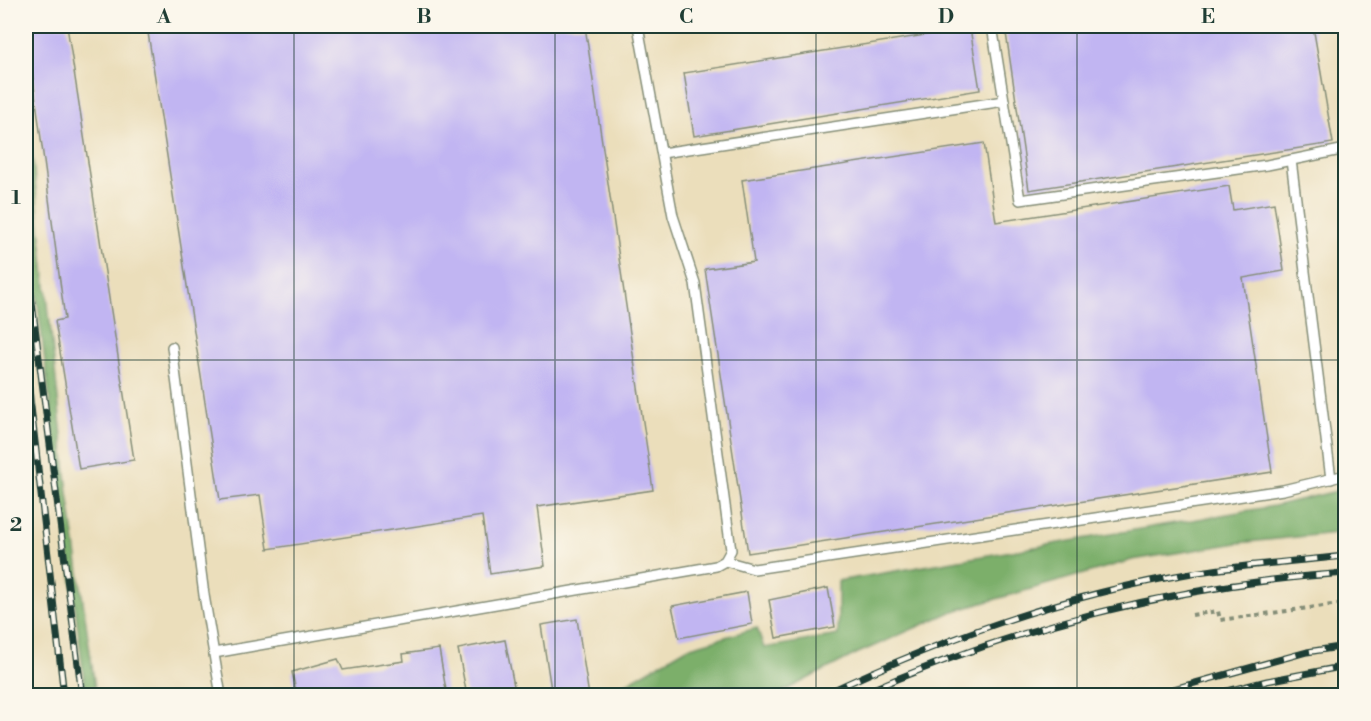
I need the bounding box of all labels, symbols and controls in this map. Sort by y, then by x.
text: A [156,5,172,30]
text: B [416,5,432,30]
text: C [679,5,693,30]
text: D [938,5,954,30]
text: E [1201,5,1215,30]
text: 1 [11,186,21,211]
text: 2 [10,513,22,538]

